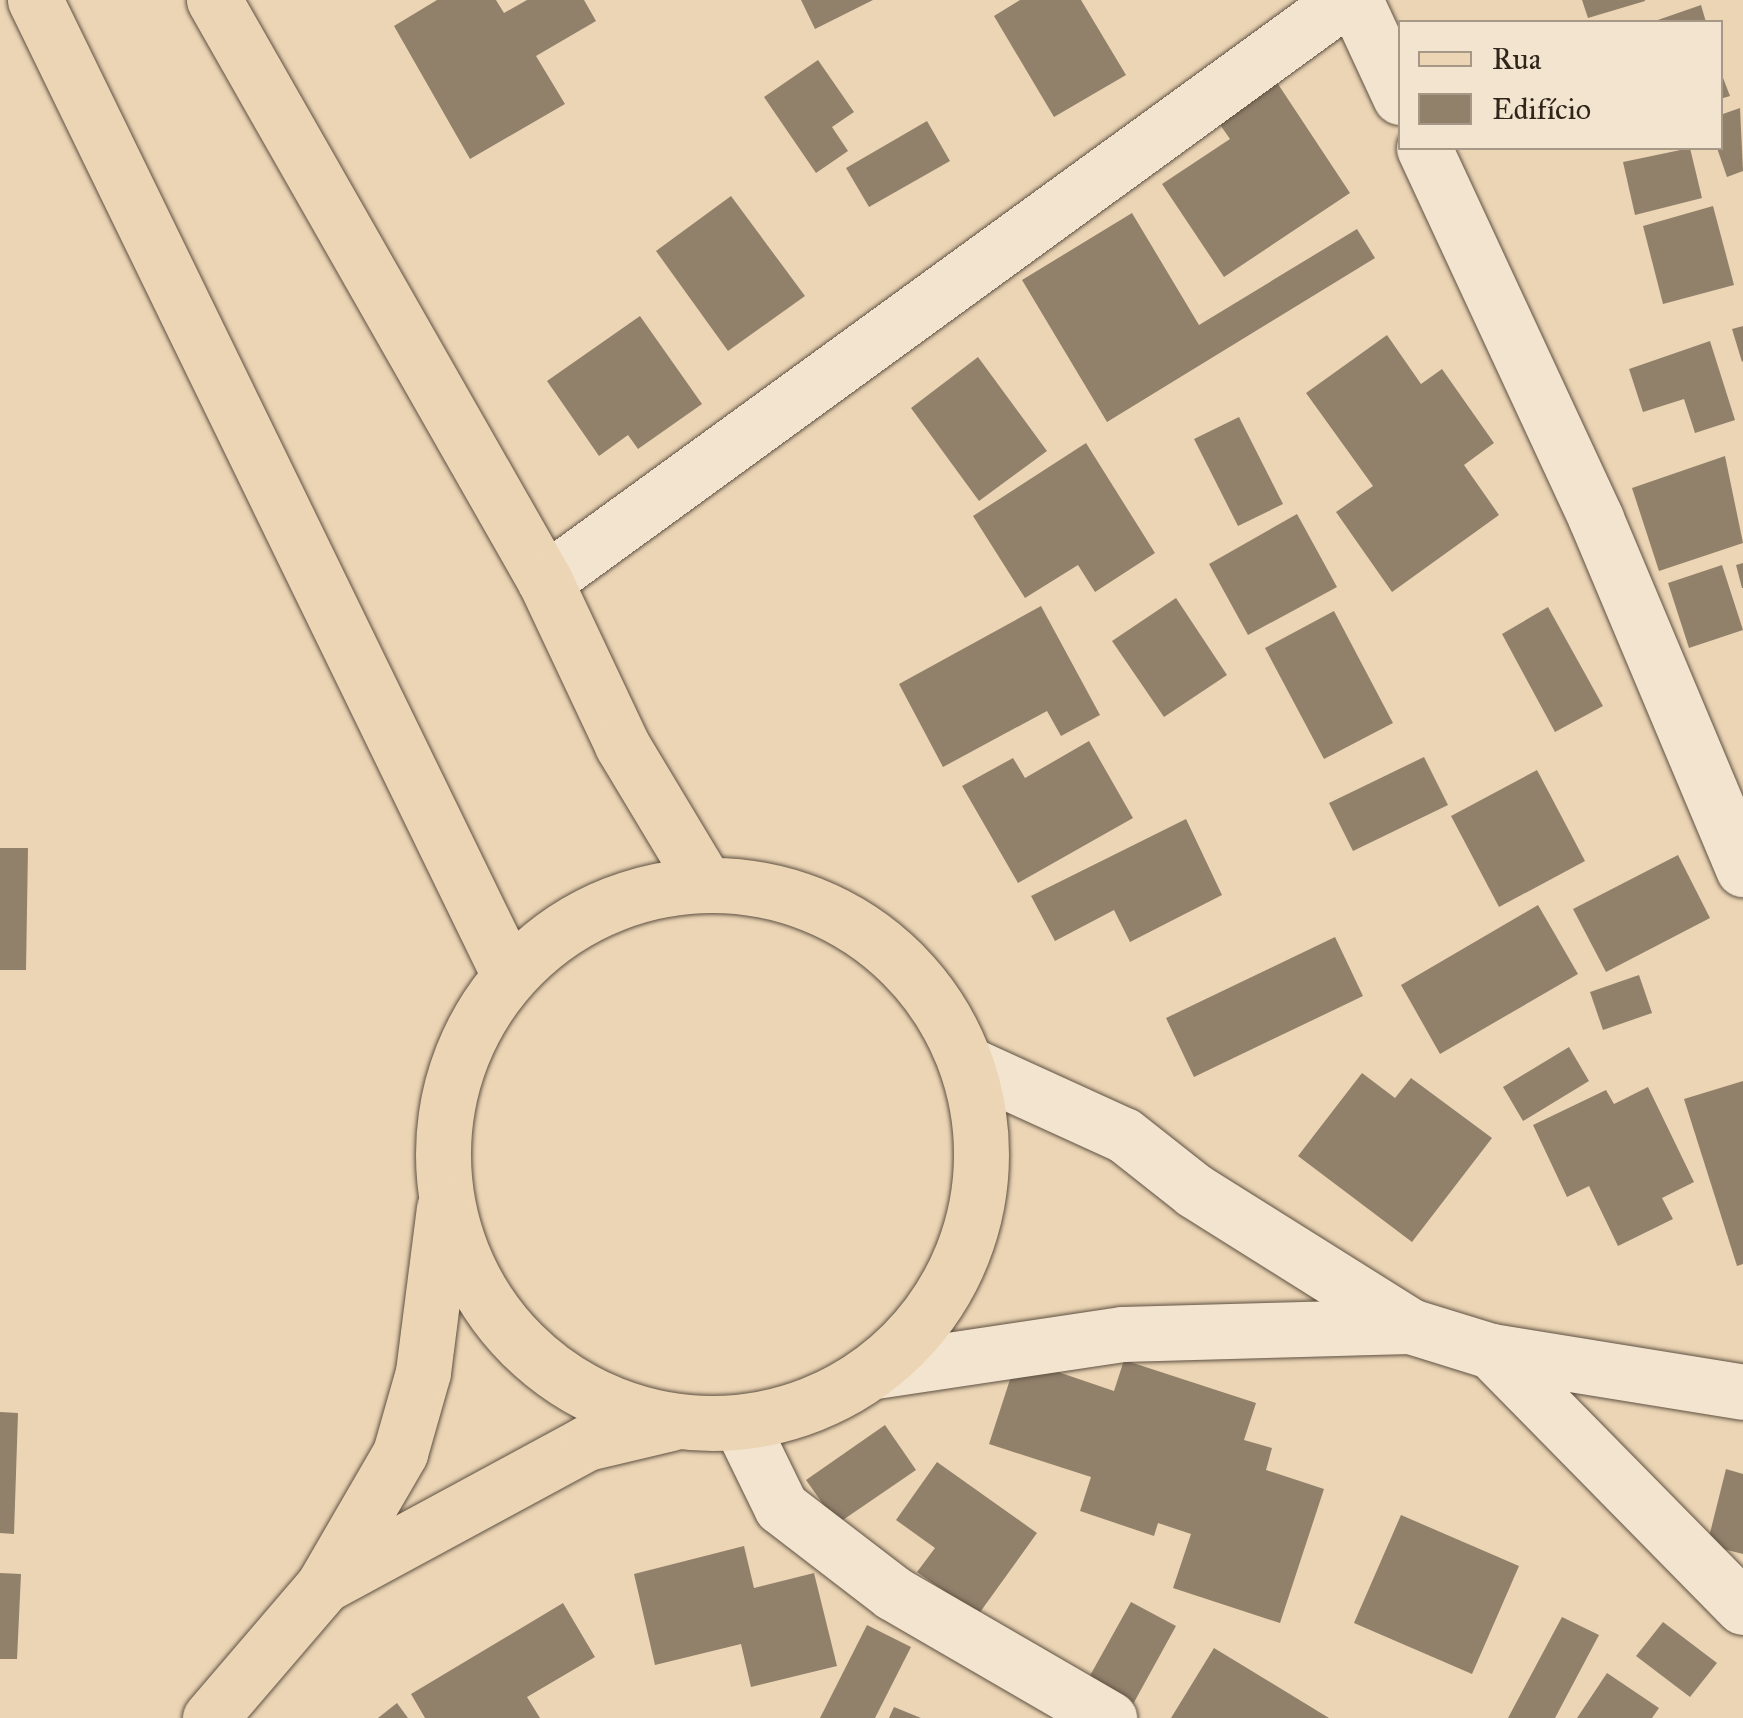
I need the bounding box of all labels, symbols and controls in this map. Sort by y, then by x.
legend [1398,20,1723,150]
text: Rua [1492,41,1542,77]
text: Edifício [1492,91,1591,127]

